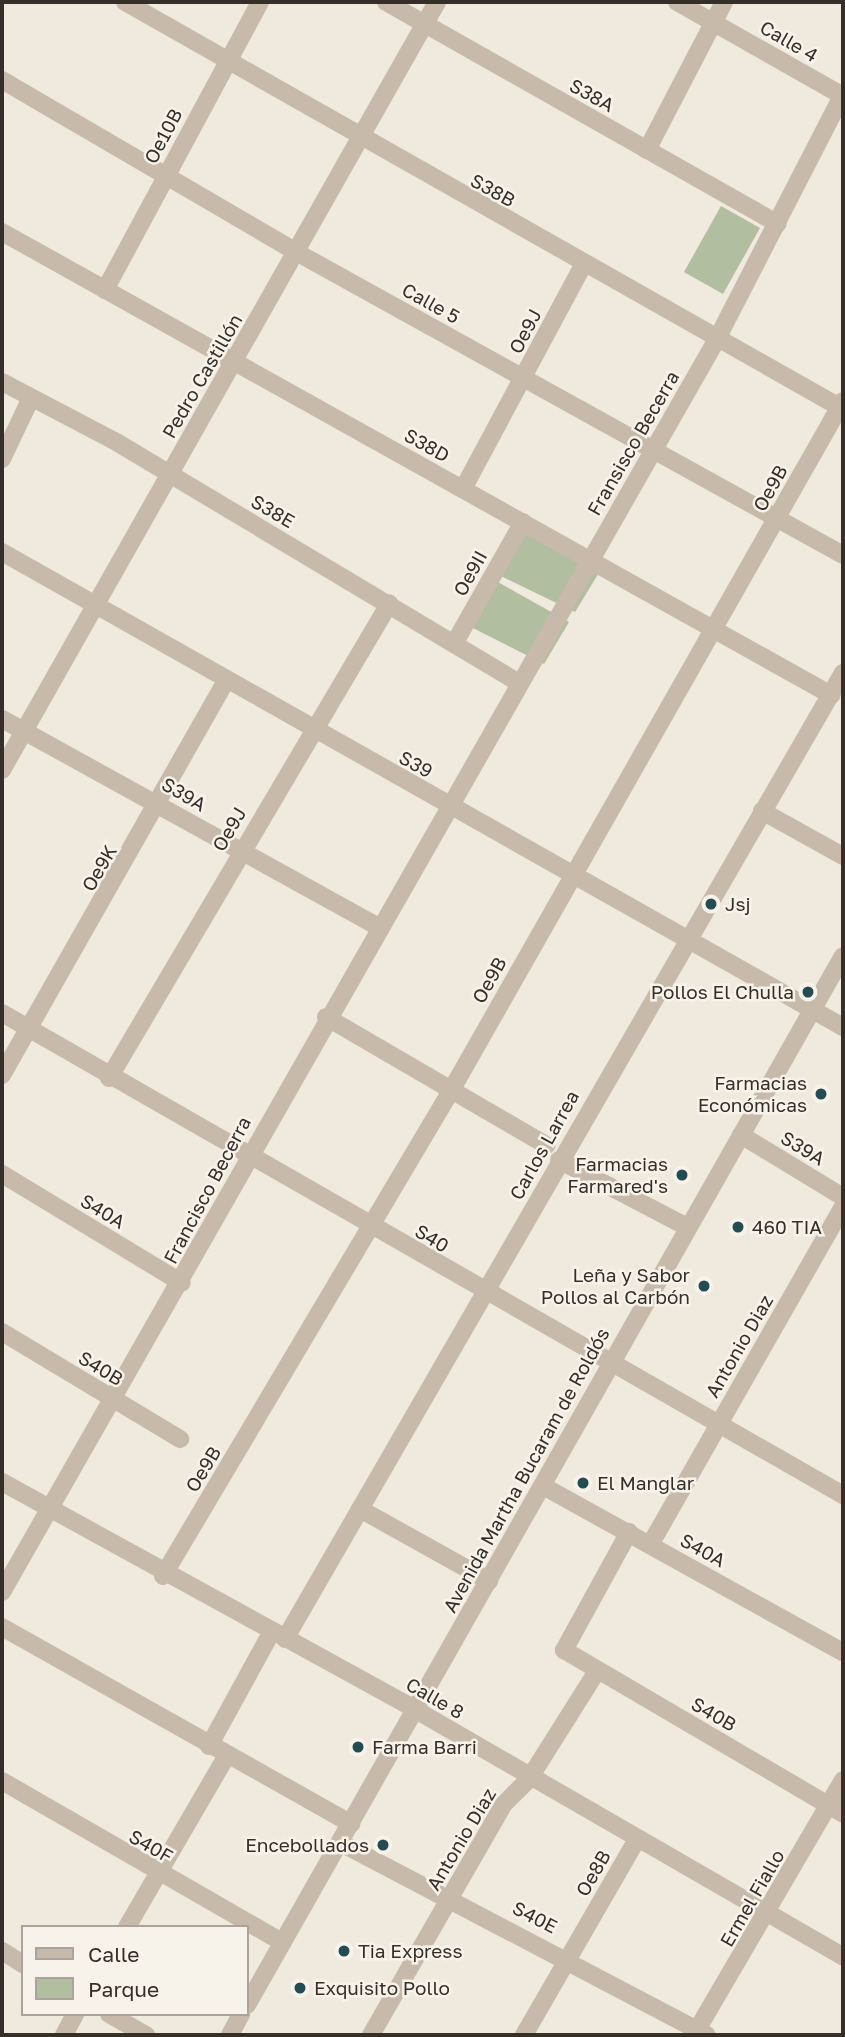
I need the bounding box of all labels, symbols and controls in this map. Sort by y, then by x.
street label: Calle 4 [756,15,822,67]
street label: S38A [566,73,618,117]
street label: Oe10B [139,105,187,167]
street label: S38B [467,168,519,212]
street label: Calle 5 [398,278,464,328]
street label: Oe9J [504,305,546,357]
street label: Pedro Castillón [157,310,247,442]
street label: Fransisco Becerra [582,367,684,519]
street label: S38D [400,423,454,467]
street label: Oe9B [748,461,792,515]
street label: S38E [247,490,299,532]
street label: Oe9II [448,546,492,600]
street label: S39 [395,746,437,782]
street label: S39A [158,772,210,816]
street label: Oe9J [207,803,251,855]
street label: Oe9K [77,841,121,895]
place label: Jsj [725,893,751,915]
marker: Jsj [703,896,719,912]
street label: Oe9B [467,953,511,1007]
place label: Pollos El Chulla [651,981,794,1003]
marker: Pollos El Chulla [800,984,816,1000]
place label: Farmacias Económicas [698,1072,807,1116]
street label: Carlos Larrea [505,1086,583,1204]
marker: Farmacias Económicas [813,1086,829,1102]
street label: Francisco Becerra [159,1112,255,1268]
street label: S39A [777,1126,829,1170]
place label: Farmacias Farmared's [567,1153,668,1197]
marker: Farmacias Farmared's [674,1167,690,1183]
street label: S40A [76,1189,130,1233]
place label: 460 TIA [752,1216,822,1238]
street label: S40 [411,1219,453,1257]
marker: 460 TIA [730,1219,746,1235]
place label: Leña y Sabor Pollos al Carbón [541,1264,690,1308]
marker: Leña y Sabor Pollos al Carbón [696,1278,712,1294]
street label: Antonio Diaz [700,1291,778,1401]
street label: Avenida Martha Bucaram de Roldós [438,1324,614,1616]
street label: S40B [74,1346,128,1390]
street label: Oe9B [181,1442,225,1496]
place label: El Manglar [597,1472,694,1494]
marker: El Manglar [575,1475,591,1491]
street label: S40A [676,1528,730,1572]
street label: Calle 8 [402,1672,468,1724]
street label: S40B [687,1692,741,1736]
place label: Farma Barri [372,1736,477,1758]
marker: Farma Barri [350,1739,366,1755]
street label: Antonio Diaz [422,1784,500,1894]
street label: S40F [125,1824,177,1868]
place label: Encebollados [245,1834,369,1856]
marker: Encebollados [375,1837,391,1853]
street label: Ermel Fiallo [715,1845,789,1951]
street label: Oe8B [571,1846,615,1900]
street label: S40E [509,1896,561,1938]
legend [21,1925,248,2016]
place label: Tia Express [358,1940,462,1962]
text: Calle [88,1941,140,1967]
marker: Tia Express [336,1943,352,1959]
text: Parque [88,1976,159,2002]
place label: Exquisito Pollo [314,1977,450,1999]
marker: Exquisito Pollo [292,1980,308,1996]

